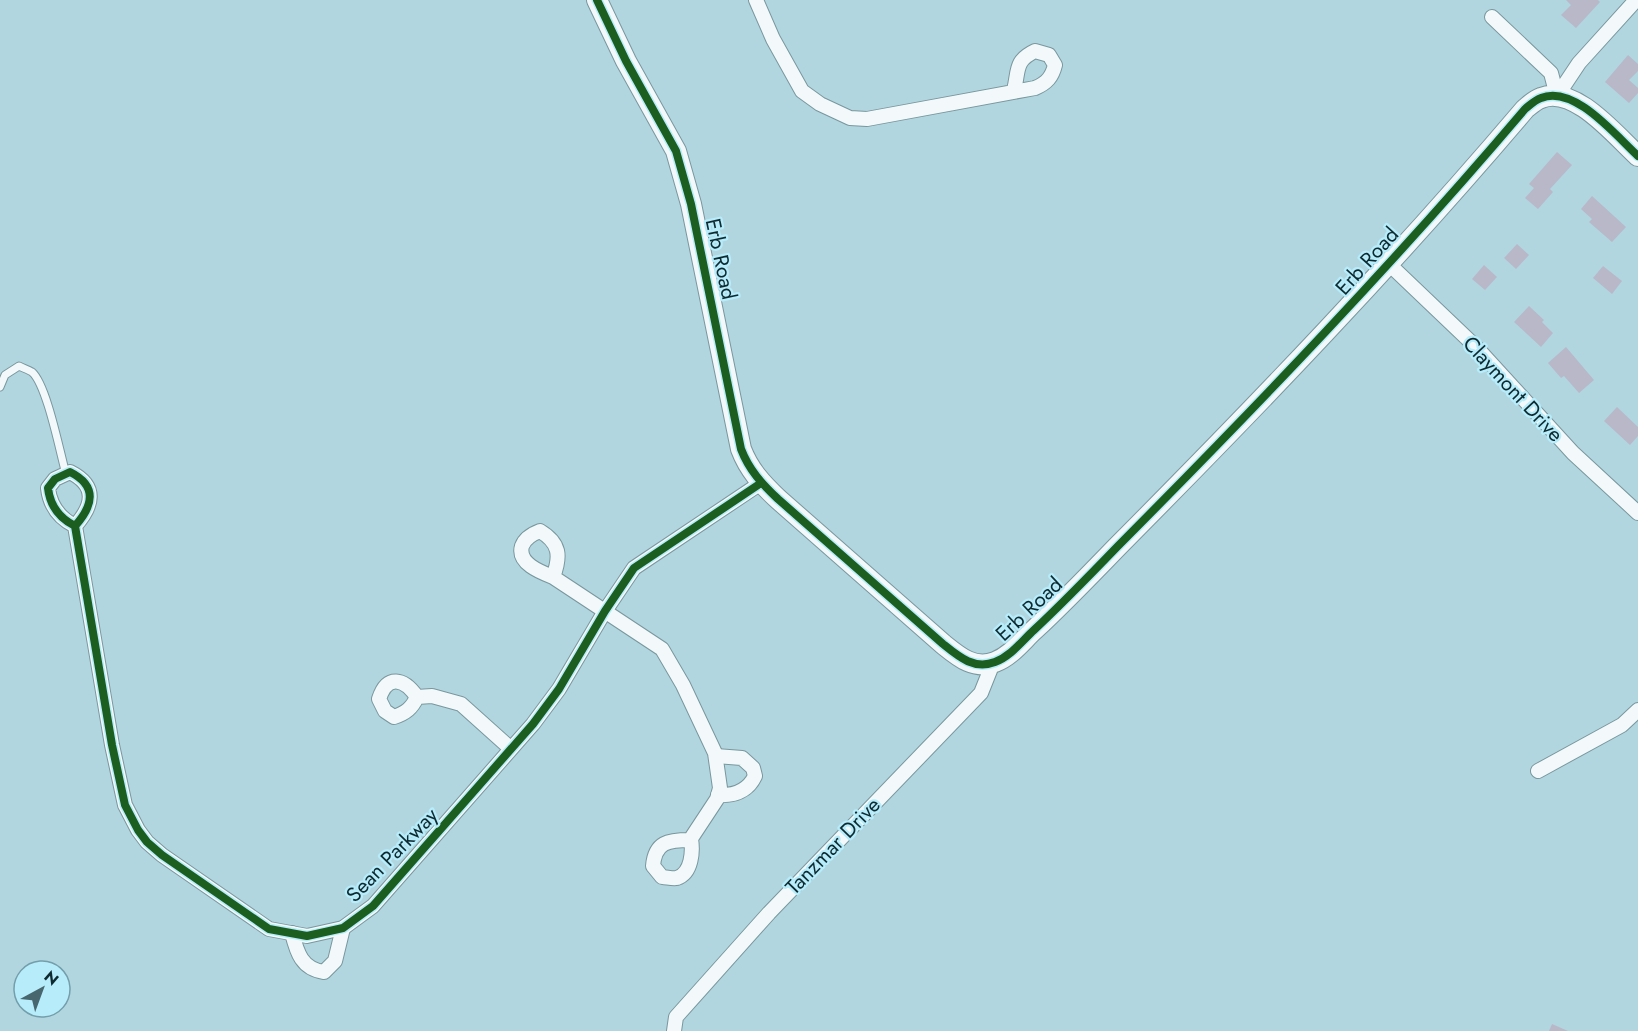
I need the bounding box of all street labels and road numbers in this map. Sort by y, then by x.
street label: Erb Road [698,216,744,302]
street label: Erb Road [1328,220,1406,302]
street label: Claymont Drive [1456,329,1570,449]
street label: Erb Road [989,570,1069,648]
street label: Tanzmar Drive [779,790,887,901]
street label: Sean Parkway [339,801,445,909]

